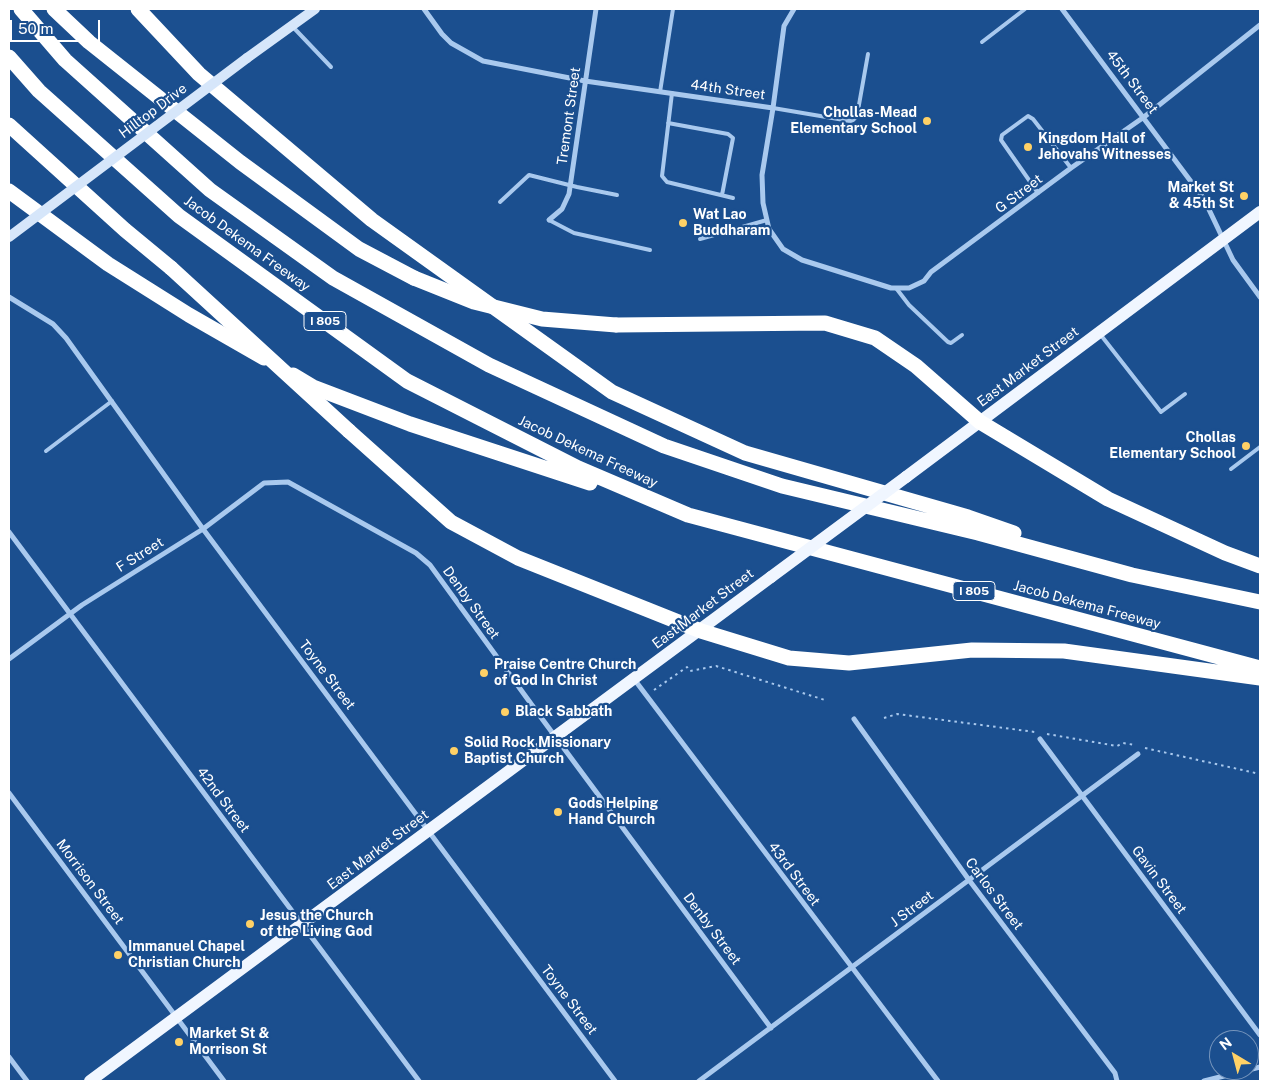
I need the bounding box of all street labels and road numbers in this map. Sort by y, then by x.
street label: 45th Street [1103,47,1161,117]
street label: Tremont Street [554,66,584,166]
street label: 44th Street [689,76,767,104]
street label: Hilltop Drive [116,80,190,142]
street label: G Street [992,171,1046,217]
street label: Jacob Dekema Freeway [181,193,313,295]
road number: I 805 [304,312,346,331]
street label: East Market Street [974,323,1082,411]
street label: Jacob Dekema Freeway [516,412,660,492]
street label: F Street [113,534,167,576]
street label: Denby Street [439,563,503,643]
street label: East Market Street [649,565,757,653]
street label: Jacob Dekema Freeway [1011,577,1163,633]
road number: I 805 [953,582,995,600]
street label: Toyne Street [295,637,359,713]
street label: 42nd Street [193,764,253,836]
street label: East Market Street [324,806,432,894]
street label: Morrison Street [53,836,127,928]
street label: 43rd Street [765,839,823,909]
street label: Gavin Street [1128,843,1190,917]
street label: Carlos Street [961,855,1027,933]
street label: J Street [887,887,937,931]
street label: Denby Street [679,890,745,968]
street label: Toyne Street [537,962,601,1038]

